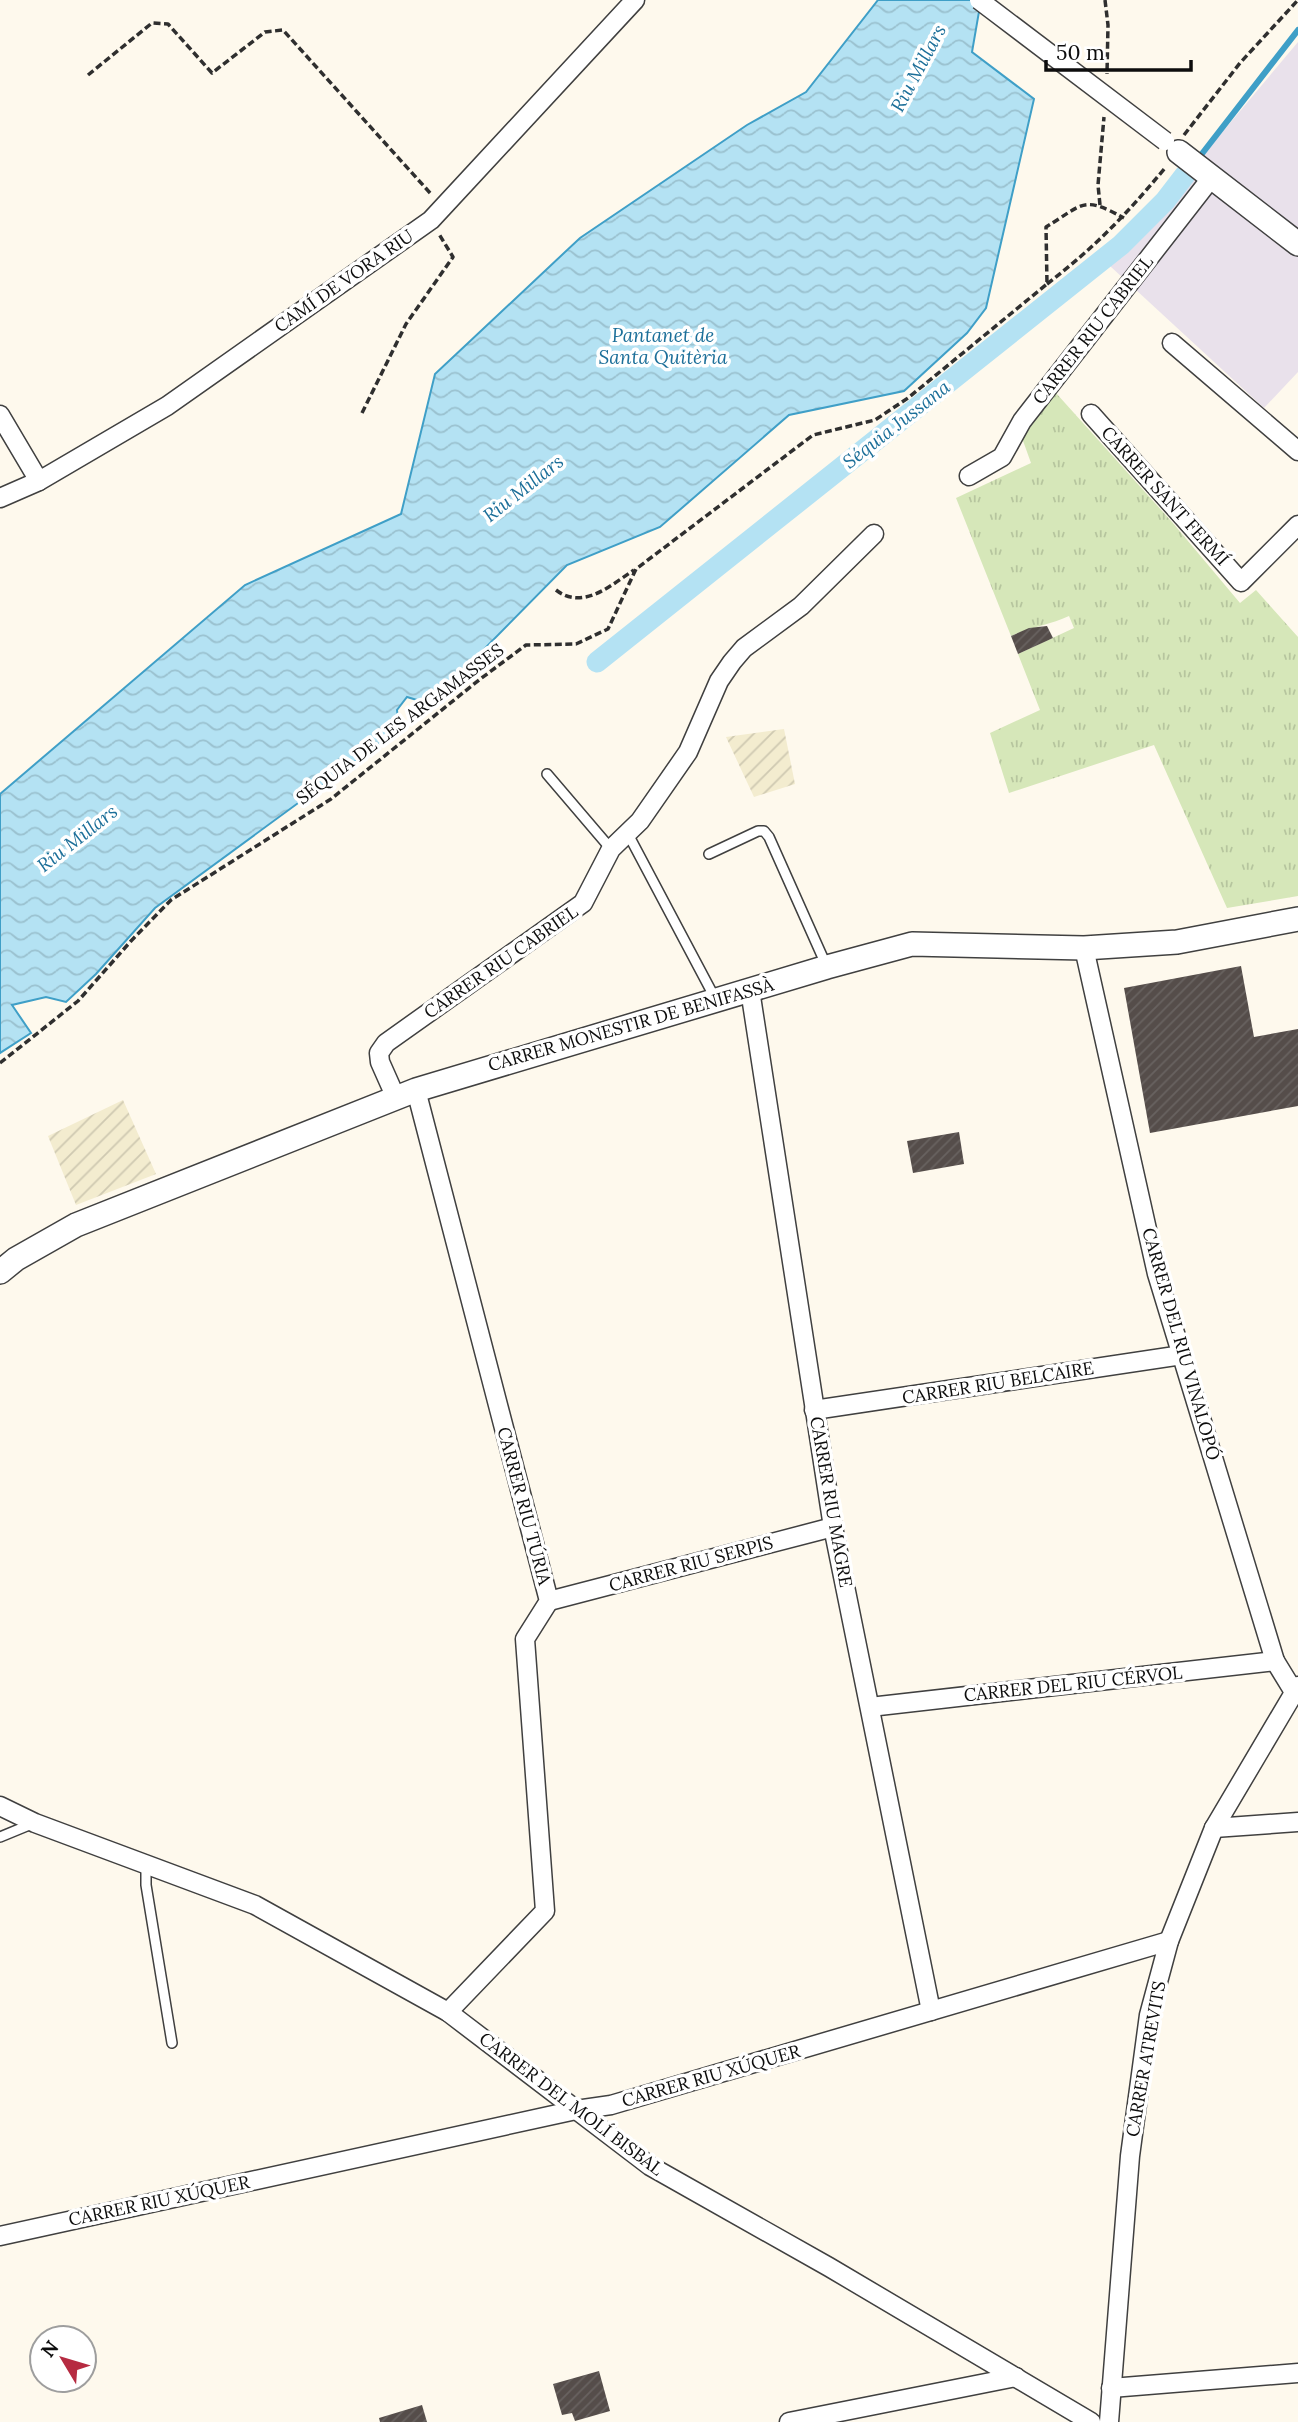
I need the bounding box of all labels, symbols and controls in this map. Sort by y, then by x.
water label: Riu Millars [885,20,951,116]
scale bar [1046,28,1191,72]
text: 50 m [1056,39,1105,66]
street label: CAMÍ DE VORA RIU [270,224,418,337]
street label: CARRER RIU CABRIEL [1027,250,1158,409]
water label: Pantanet de Santa Quitèria [599,323,728,369]
water label: Séquia Jussana [838,374,955,473]
street label: CARRER SANT FERMÍ [1097,421,1234,570]
water label: Riu Millars [478,449,568,527]
street label: SÉQUIA DE LES ARGAMASSES [291,638,508,809]
water label: Riu Millars [32,799,122,877]
street label: CARRER RIU CABRIEL [419,899,583,1023]
street label: CARRER MONESTIR DE BENIFASSÀ [485,972,777,1076]
street label: CARRER DEL RIU VINALOPÓ [1137,1225,1226,1463]
street label: CARRER RIU BELCAIRE [901,1356,1095,1409]
street label: CARRER RIU MAGRE [805,1415,858,1589]
street label: CARRER RIU TÚRIA [492,1424,557,1588]
street label: CARRER RIU SERPIS [606,1531,775,1596]
street label: CARRER DEL RIU CÉRVOL [962,1661,1184,1706]
street label: CARRER ATREVITS [1120,1979,1171,2139]
street label: CARRER DEL MOLÍ BISBAL [475,2027,668,2181]
street label: CARRER RIU XÚQUER [619,2039,803,2112]
street label: CARRER RIU XÚQUER [66,2170,252,2231]
north arrow [28,2324,98,2394]
text: N [36,2335,64,2362]

